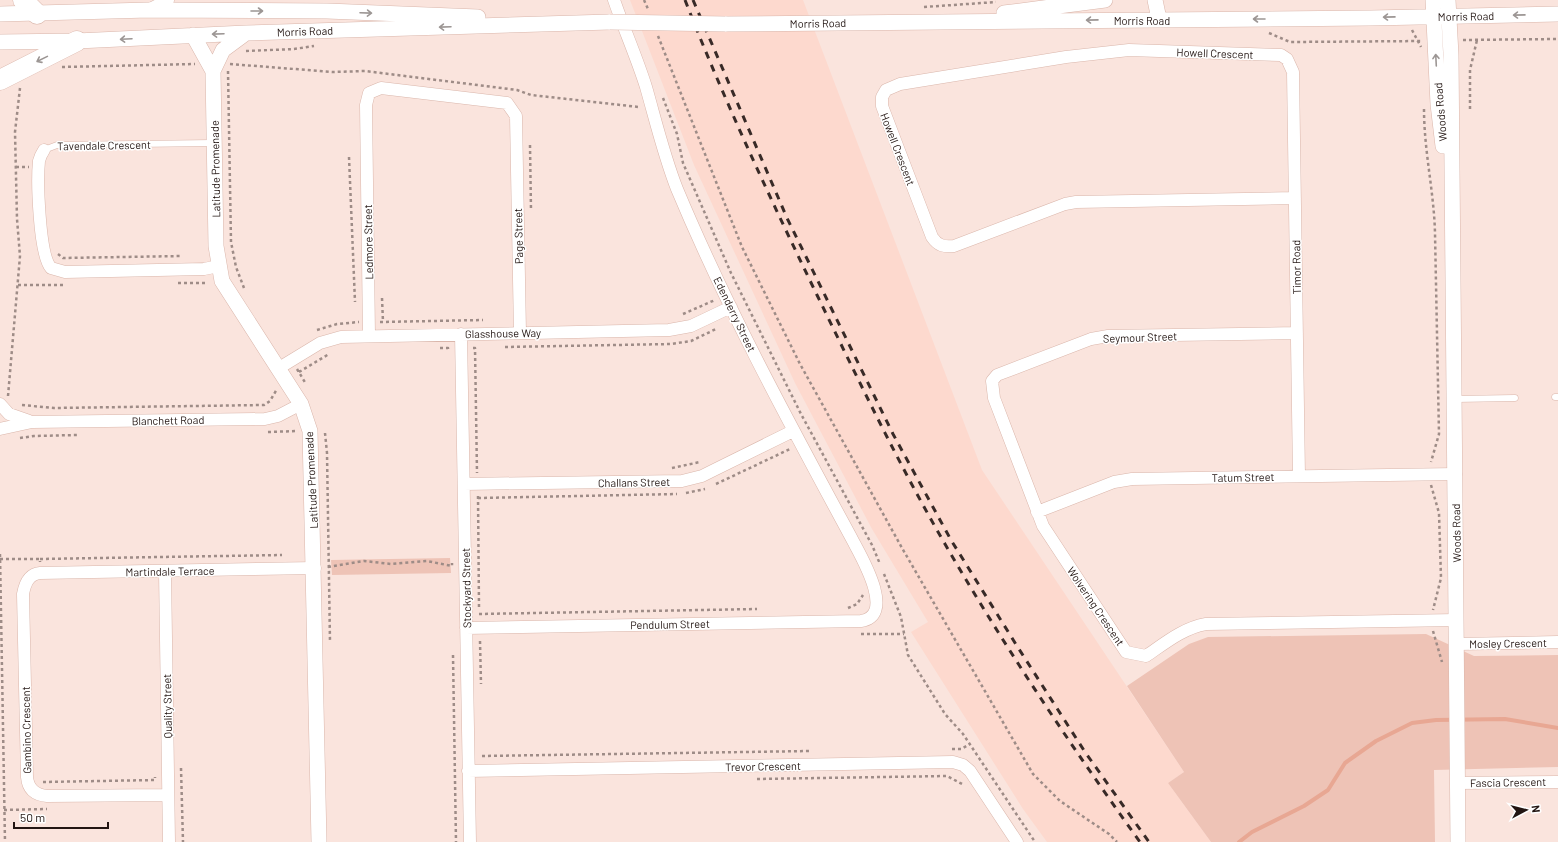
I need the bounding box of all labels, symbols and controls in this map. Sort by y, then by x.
one-way arrow [250,7,263,15]
one-way arrow [359,9,372,17]
street label: Morris Road [1438,9,1494,23]
one-way arrow [1513,11,1526,18]
street label: Morris Road [1114,14,1170,27]
one-way arrow [1383,14,1396,21]
one-way arrow [1253,15,1266,23]
street label: Morris Road [790,16,846,30]
one-way arrow [1086,16,1099,24]
one-way arrow [439,23,452,31]
street label: Morris Road [277,24,333,38]
one-way arrow [212,31,225,38]
one-way arrow [120,35,133,42]
street label: Howell Crescent [1176,45,1254,61]
one-way arrow [1432,54,1439,67]
one-way arrow [36,56,48,63]
street label: Woods Road [1431,82,1449,142]
street label: Howell Crescent [878,111,918,187]
street label: Latitude Promenade [208,120,222,218]
street label: Tavendale Crescent [57,138,151,152]
street label: Ledmore Street [361,204,375,280]
street label: Page Street [511,208,525,264]
street label: Timor Road [1289,240,1303,294]
street label: Edenderry Street [711,274,759,354]
street label: Glasshouse Way [465,326,541,340]
street label: Seymour Street [1103,329,1177,345]
street label: Blanchett Road [131,413,205,427]
street label: Latitude Promenade [302,431,320,529]
street label: Tatum Street [1211,470,1275,484]
street label: Challans Street [598,475,670,489]
street label: Woods Road [1449,503,1463,563]
street label: Stockyard Street [459,548,473,628]
street label: Martindale Terrace [125,564,215,578]
street label: Wolvering Crescent [1065,564,1127,648]
street label: Pendulum Street [630,617,710,631]
street label: Mosley Crescent [1469,636,1547,650]
street label: Quality Street [160,674,174,738]
street label: Gambino Crescent [19,686,33,774]
street label: Trevor Crescent [725,759,801,773]
street label: Fascia Crescent [1470,775,1546,789]
north arrow [1506,790,1546,830]
scale bar [14,804,108,830]
text: N [1530,804,1543,813]
text: 50 m [20,810,45,824]

